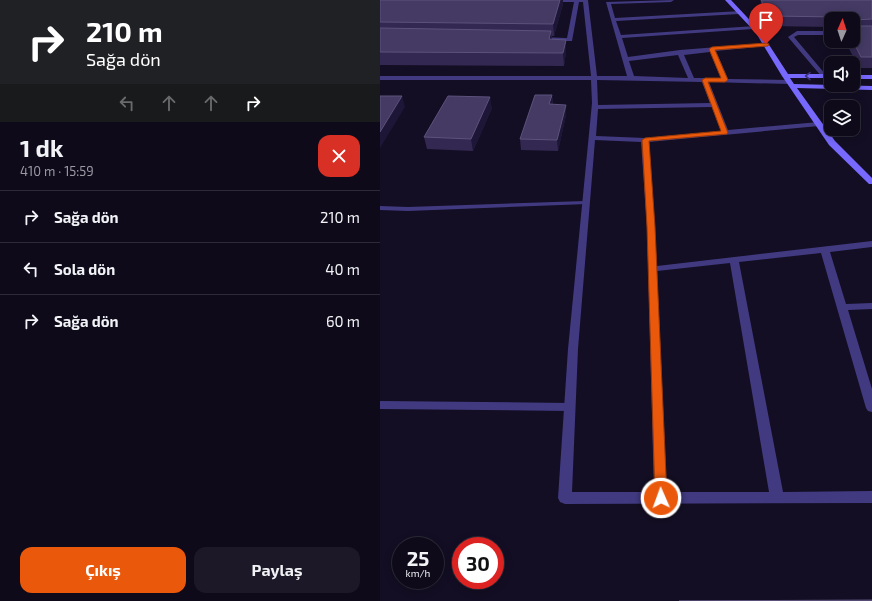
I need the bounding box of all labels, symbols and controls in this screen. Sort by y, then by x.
pin [749,3,783,44]
icon: arrive [755,9,777,31]
north arrow [824,12,860,48]
map controls [824,12,860,136]
text: 210 m [86,14,163,48]
icon: right [20,16,72,68]
text: Sağa dön [86,48,161,70]
button: sound [824,56,860,92]
one-way arrow [805,72,811,80]
icon: left [116,92,138,114]
icon: ahead [158,92,180,114]
icon: ahead [200,92,222,114]
icon: right [242,92,264,114]
button: layers [824,100,860,136]
text: 1 dk [20,133,63,162]
button: close [318,135,360,177]
text: 410 m · 15:59 [20,163,94,179]
icon: right [20,206,42,228]
text: Sağa dön [54,208,119,226]
text: 210 m [320,208,360,226]
icon: left [20,258,42,280]
text: Sola dön [54,260,115,278]
text: 40 m [325,260,360,278]
icon: right [20,310,42,332]
text: Sağa dön [54,312,119,330]
text: 60 m [326,312,360,330]
position arrow [640,477,682,519]
speed limit sign: 30 [452,537,504,589]
text: 25 [407,546,429,570]
button: Çıkış [20,547,186,593]
button: Paylaş [194,547,360,593]
text: km/h [406,567,430,579]

